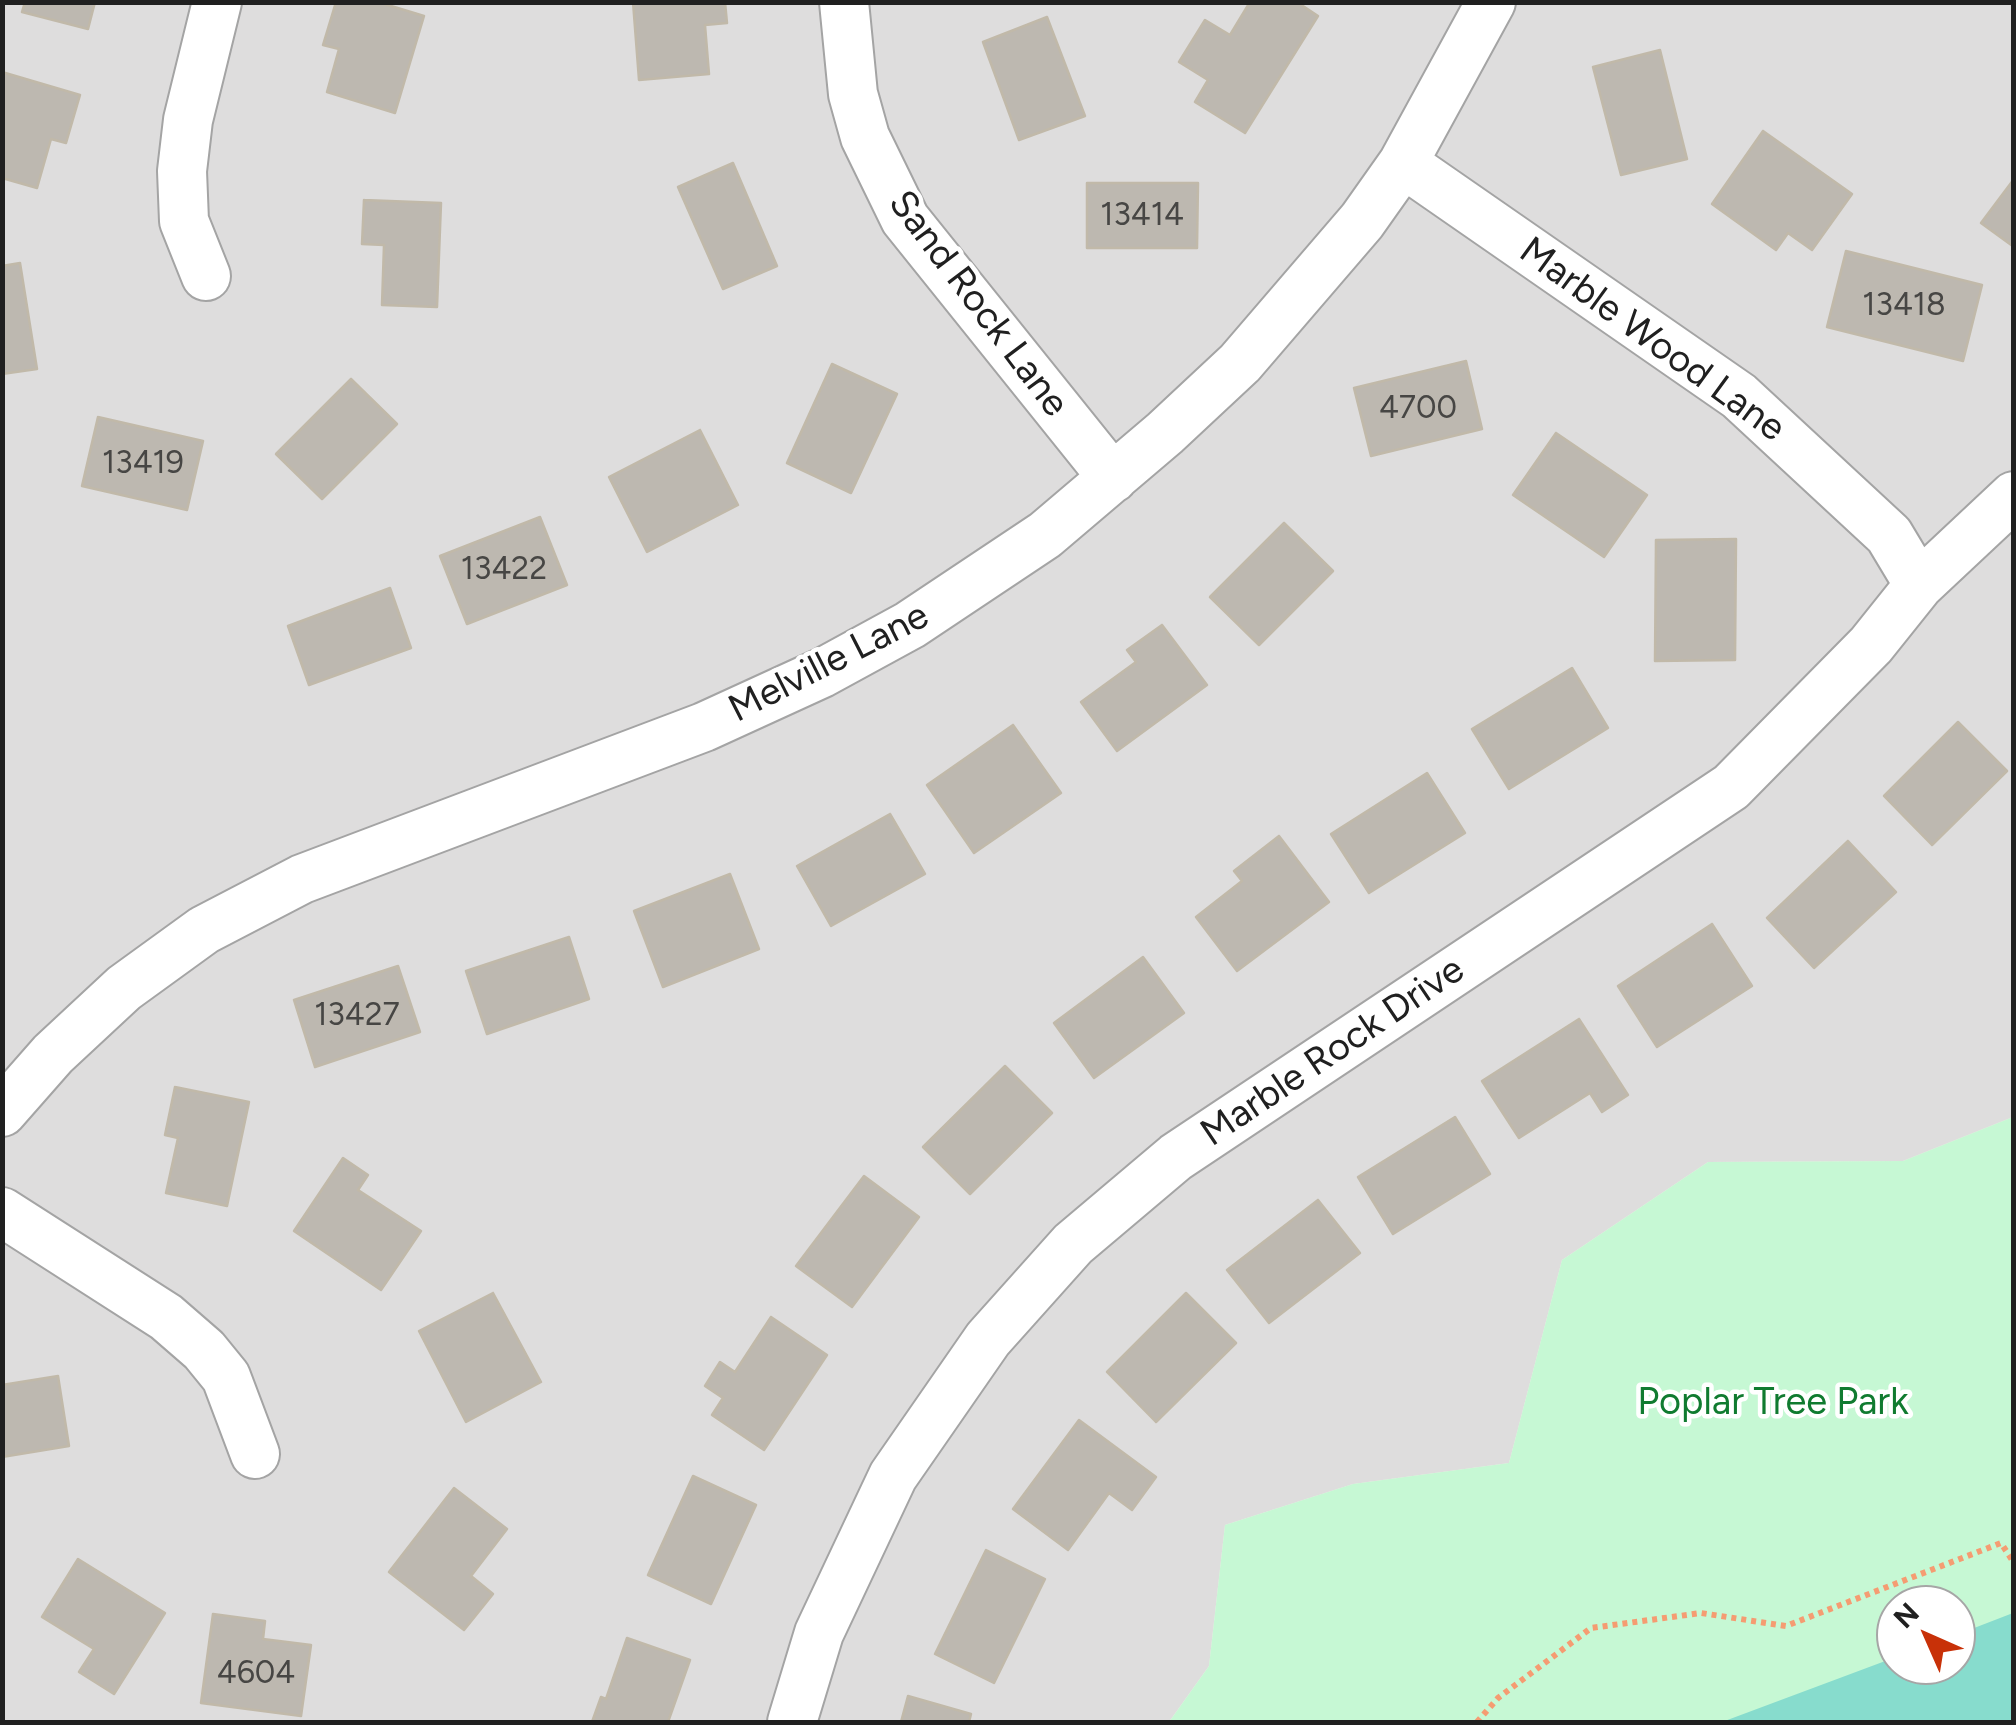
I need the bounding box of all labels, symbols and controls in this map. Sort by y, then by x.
street label: Sand Rock Lane [878,182,1078,426]
house number: 13414 [1100,197,1184,235]
street label: Marble Wood Lane [1510,228,1794,452]
house number: 13418 [1862,287,1946,325]
house number: 4700 [1379,390,1457,428]
house number: 13419 [102,445,184,483]
house number: 13422 [461,551,547,589]
street label: Melville Lane [722,593,936,733]
street label: Marble Rock Drive [1193,947,1473,1157]
house number: 13427 [314,997,400,1035]
park label: Poplar Tree Park [1637,1380,1909,1426]
north arrow [1876,1585,1976,1685]
text: N [1887,1596,1926,1635]
house number: 4604 [217,1655,295,1693]

